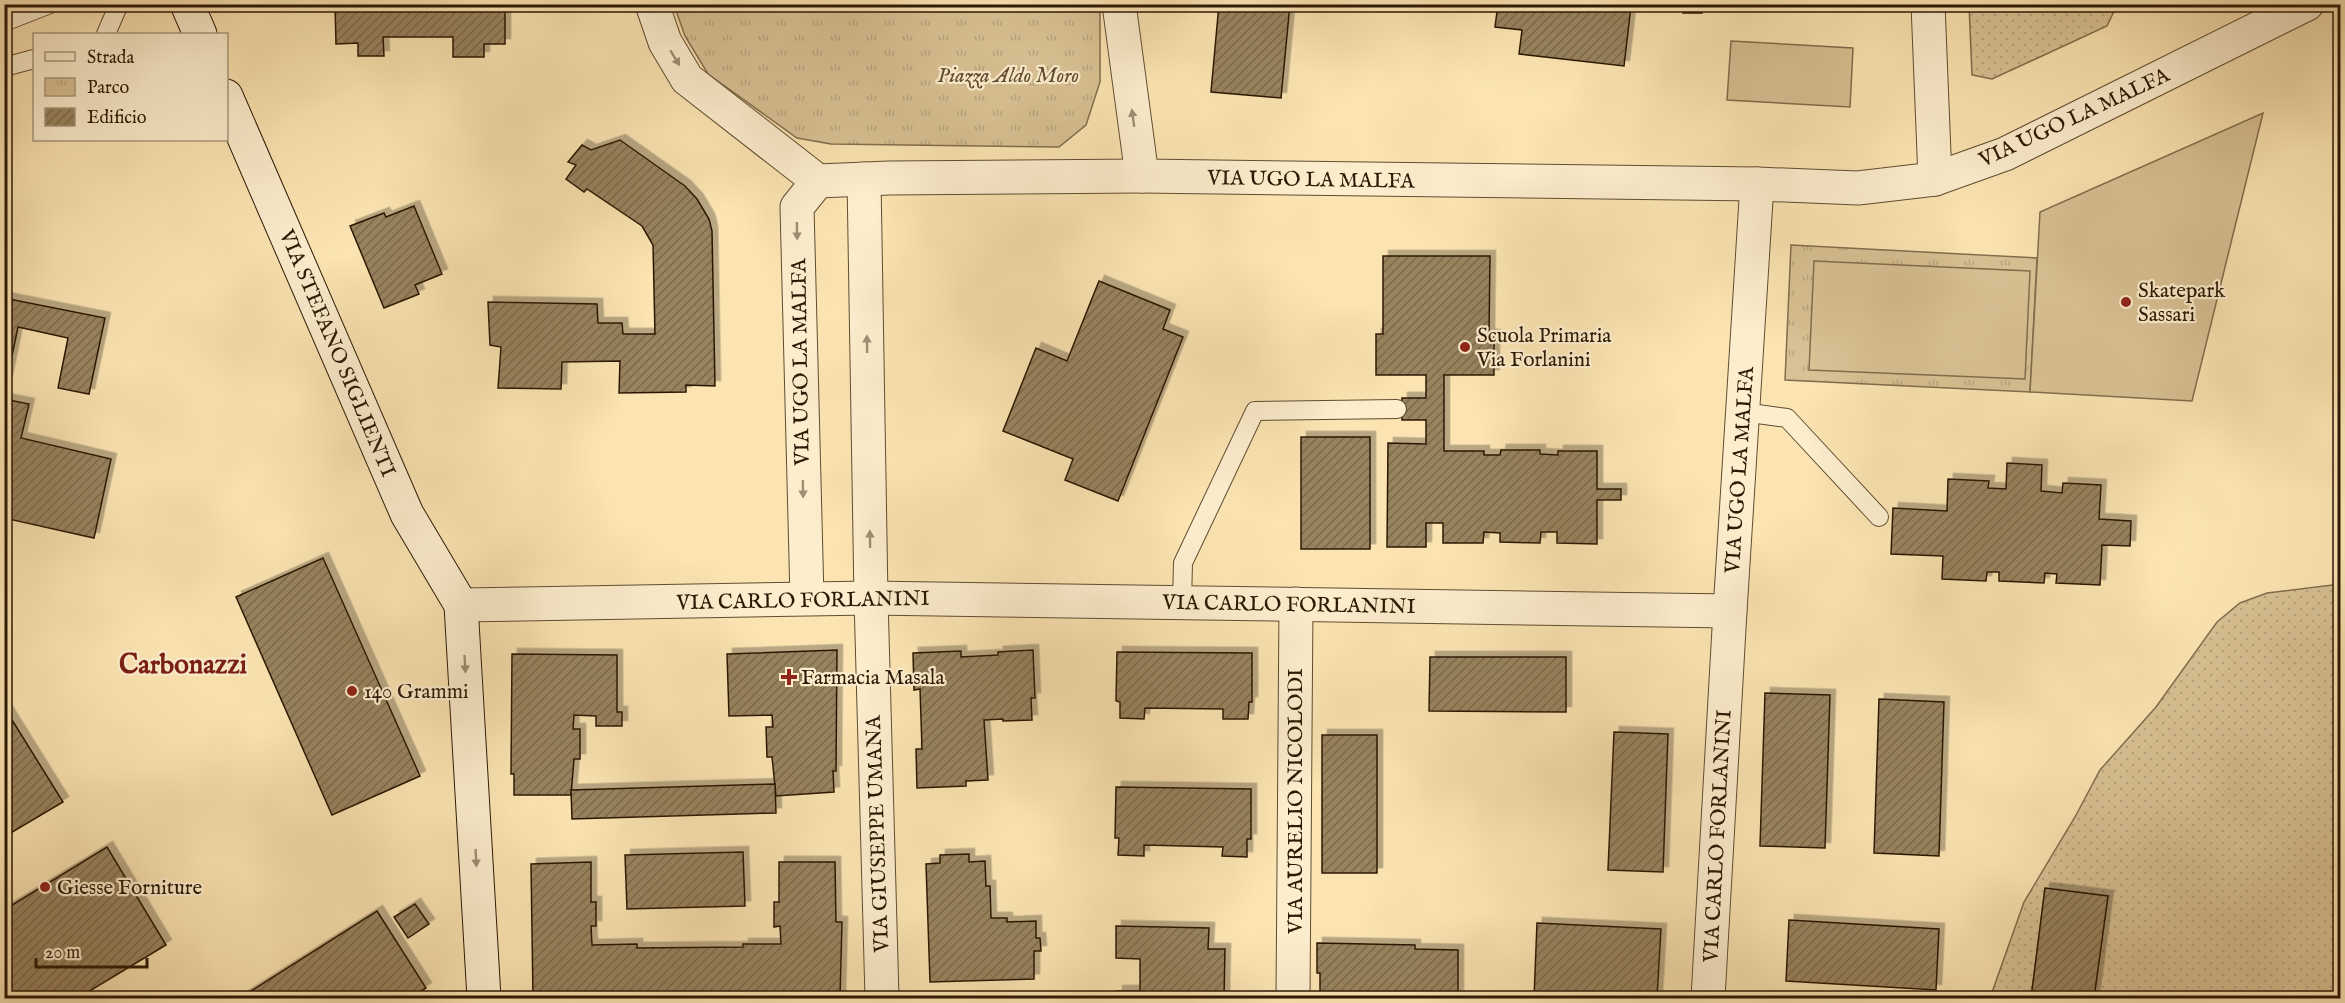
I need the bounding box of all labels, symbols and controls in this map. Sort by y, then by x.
legend [33,33,228,141]
text: Strada [87,47,134,70]
one-way arrow [670,50,680,67]
street label: VIA UGO LA MALFA [1974,62,2175,175]
park label: Piazza Aldo Moro [937,63,1079,90]
text: Parco [87,77,129,100]
text: Edificio [87,107,147,130]
one-way arrow [1129,108,1138,127]
street label: VIA UGO LA MALFA [1206,165,1416,196]
one-way arrow [792,222,802,241]
street label: VIA STEFANO SIGLIENTI [272,225,401,481]
street label: VIA UGO LA MALFA [786,257,817,467]
place label: Skatepark Sassari [2138,278,2226,329]
marker: Skatepark Sassari [2119,295,2133,309]
place label: Scuola Primaria Via Forlanini [1476,323,1612,374]
one-way arrow [862,335,872,354]
marker: Scuola Primaria Via Forlanini [1458,340,1472,354]
street label: VIA UGO LA MALFA [1720,365,1761,575]
one-way arrow [799,480,808,499]
one-way arrow [865,530,875,549]
street label: VIA CARLO FORLANINI [675,586,930,617]
street label: VIA CARLO FORLANINI [1161,590,1416,621]
district label: Carbonazzi [119,649,247,683]
one-way arrow [460,654,469,673]
place label: Farmacia Masala [801,665,945,692]
street label: VIA AURELIO NICOLODI [1283,668,1310,935]
marker: Farmacia Masala [782,670,796,684]
place label: 140 Grammi [364,679,469,706]
marker: 140 Grammi [345,684,359,698]
street label: VIA CARLO FORLANINI [1698,709,1739,964]
street label: VIA GIUSEPPE UMANA [861,714,896,954]
one-way arrow [472,849,481,868]
place label: Giesse Forniture [57,875,203,902]
marker: Giesse Forniture [38,880,52,894]
scale bar [36,931,147,969]
text: 20 m [45,942,80,965]

